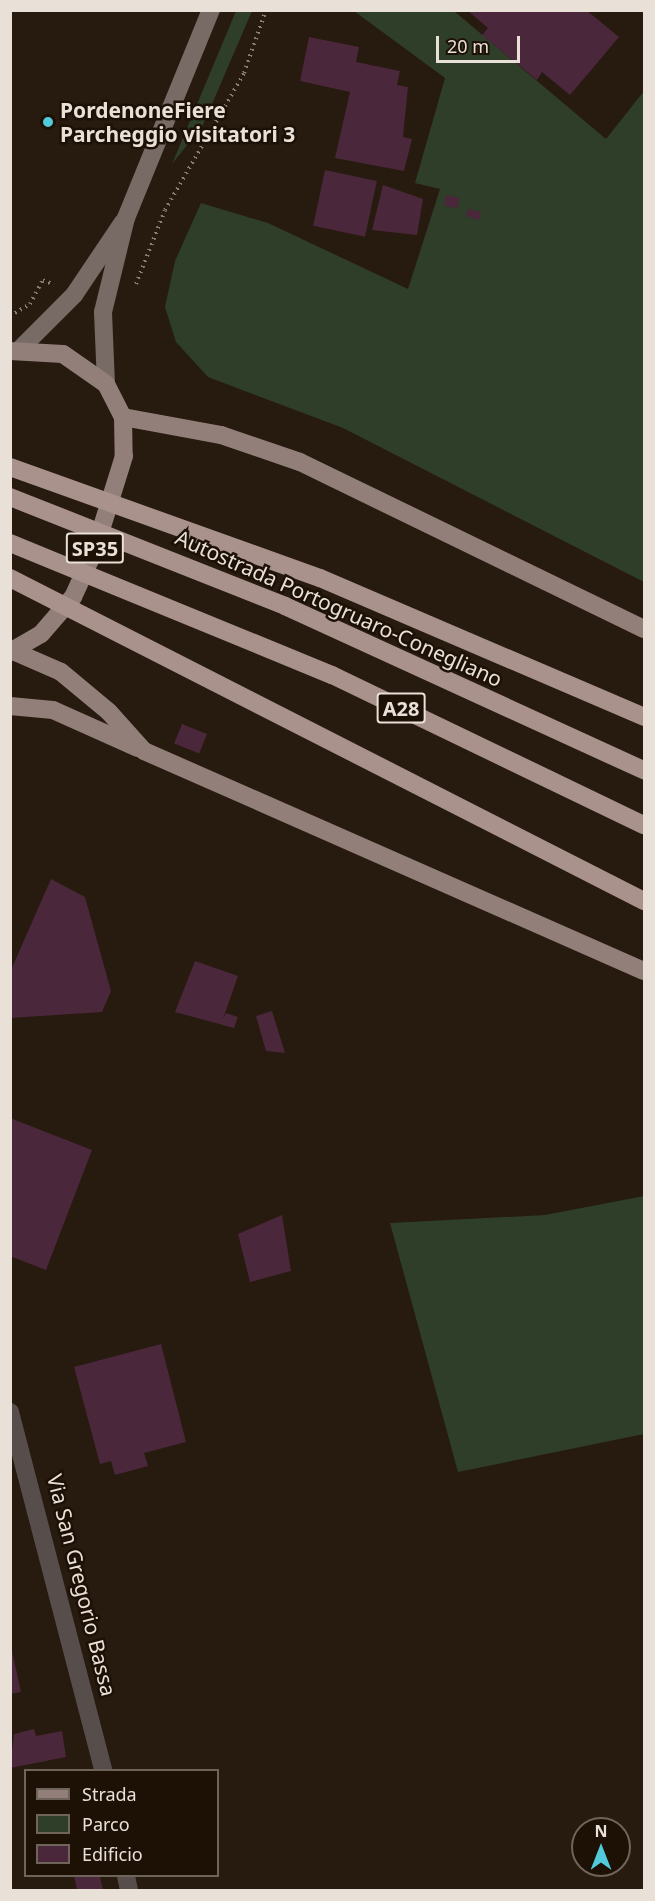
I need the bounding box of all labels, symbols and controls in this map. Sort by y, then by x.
scale bar [439,24,523,62]
text: 20 m [447,34,489,58]
place label: PordenoneFiere Parcheggio visitatori 3 [60,97,295,147]
marker: PordenoneFiere Parcheggio visitatori 3 [41,115,55,129]
street label: Autostrada Portogruaro-Conegliano [172,524,506,692]
road number: SP35 [65,531,125,565]
road number: A28 [376,691,426,725]
street label: Via San Gregorio Bassa [42,1472,122,1698]
legend [24,1769,219,1877]
text: Strada [82,1782,137,1806]
text: Parco [82,1812,130,1836]
north arrow [571,1817,631,1877]
text: N [594,1820,608,1842]
text: Edificio [82,1842,143,1866]

